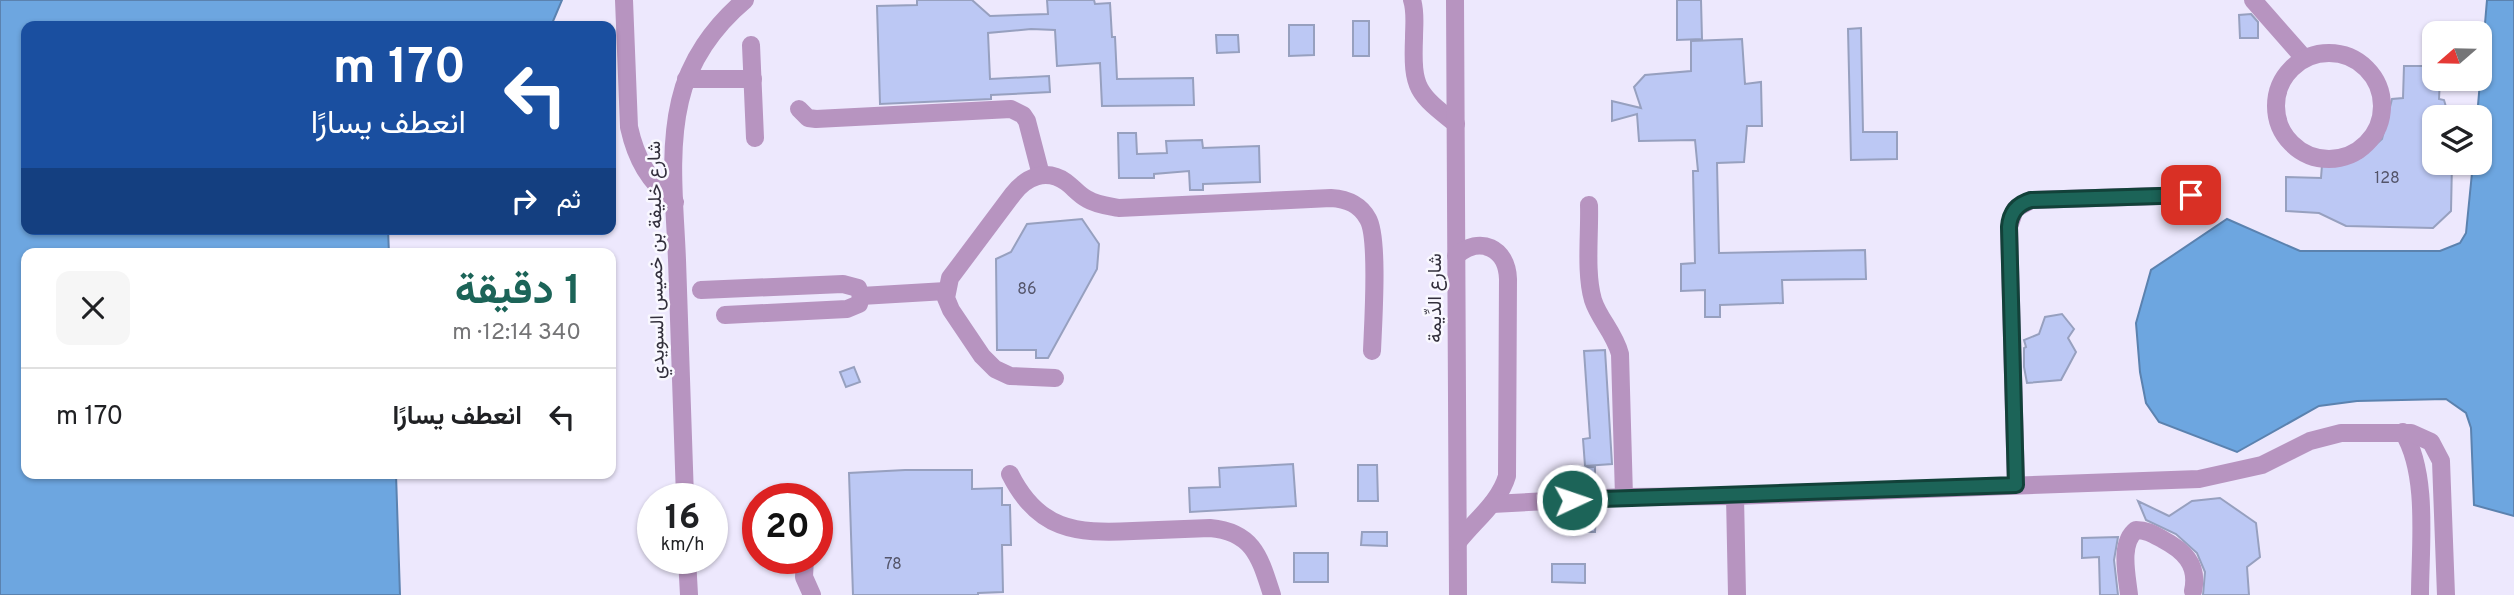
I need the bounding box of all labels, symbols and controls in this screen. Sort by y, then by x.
north arrow [2422,21,2492,91]
map controls [2422,21,2492,175]
text: 170 m [333,39,466,101]
icon: left [490,49,581,140]
text: انعطف يسارًا [311,105,466,145]
button: layers [2422,105,2492,175]
street label: شارع خليفة بن خميس السويدي [643,141,673,379]
pin [2161,165,2221,225]
house number: 128 [2374,169,2400,189]
icon: arrive [2172,176,2210,214]
icon: right [505,182,543,220]
text: ثم [557,185,581,218]
street label: شارع الدِّيمة [1423,253,1448,343]
text: 1 دقيقة [455,266,581,319]
button: close [56,271,130,345]
house number: 86 [1017,280,1037,300]
text: 340 m · 12:14 [452,319,581,348]
icon: left [543,398,581,436]
text: 170 m [56,401,123,434]
text: انعطف يسارًا [392,401,522,434]
position arrow [1535,463,1609,537]
speed limit sign: 20 [742,483,833,574]
text: 16 [665,497,700,541]
text: km/h [661,534,704,557]
house number: 78 [884,555,902,575]

